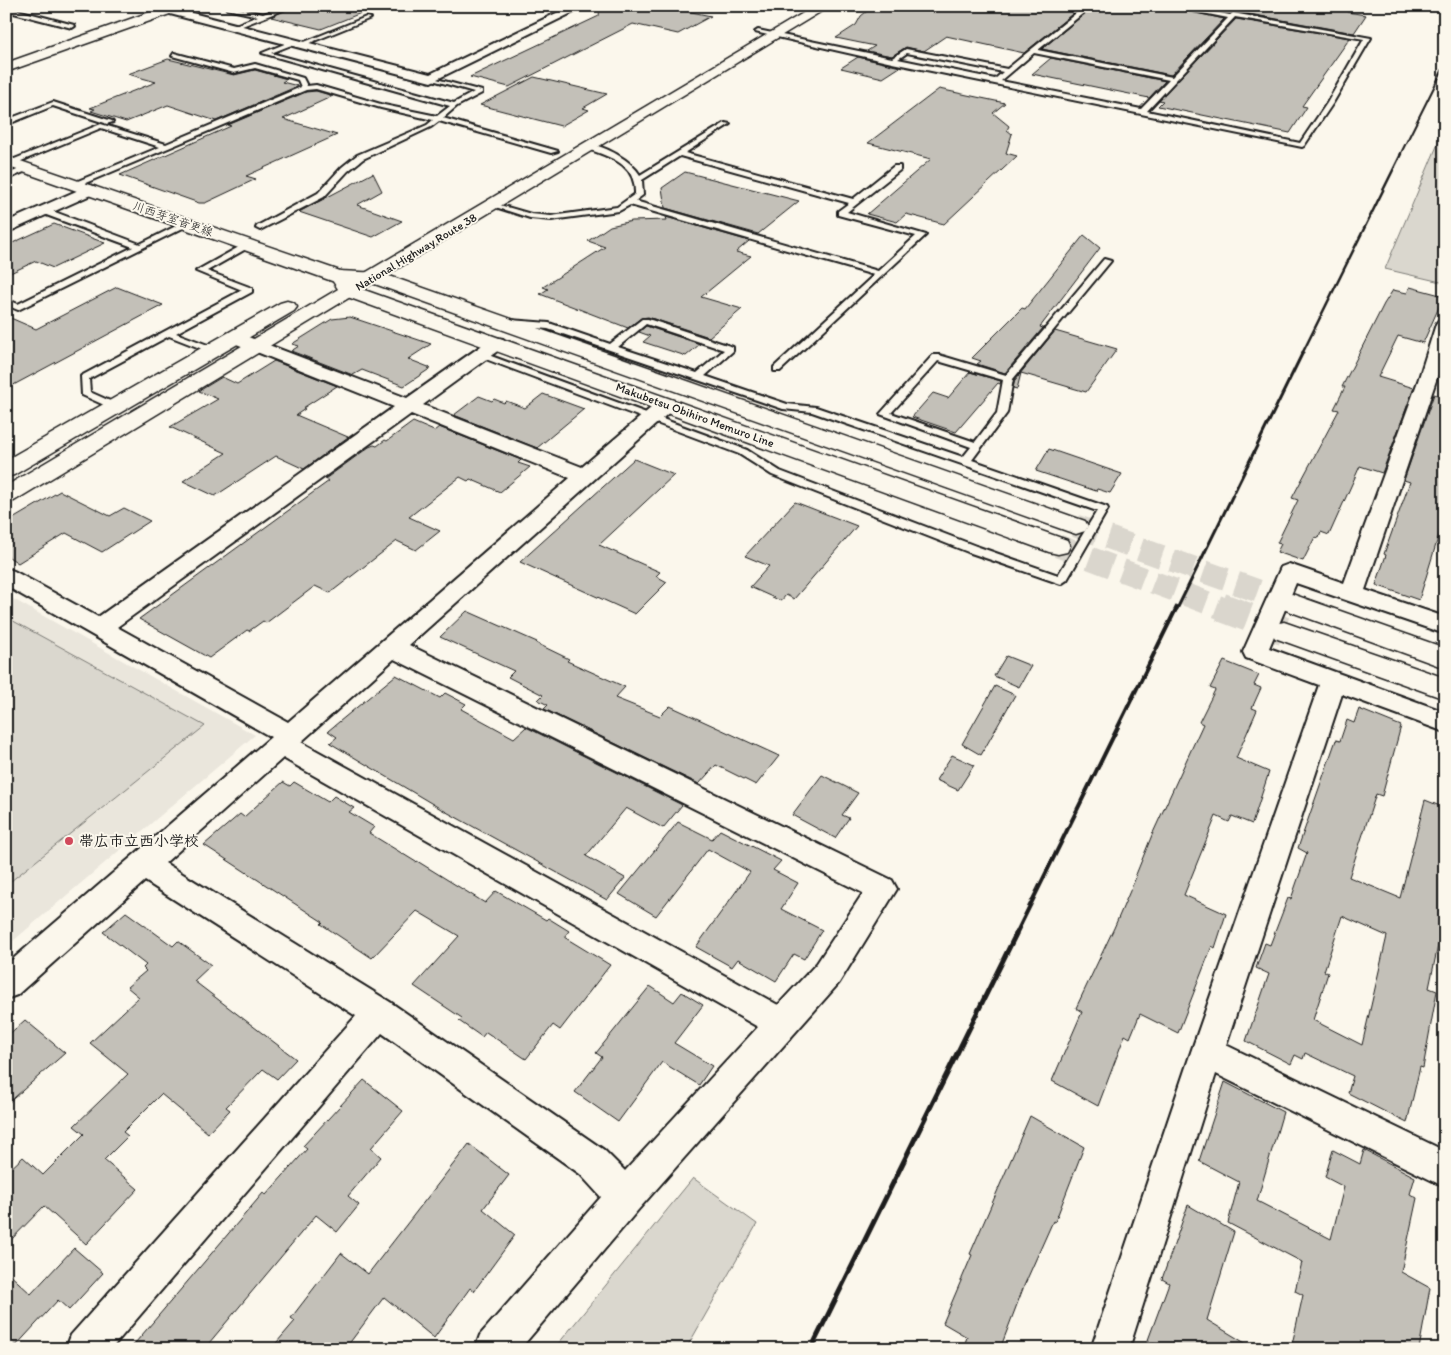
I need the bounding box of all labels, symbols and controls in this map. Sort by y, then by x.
street label: 川西芽室音更線 [131,199,215,239]
street label: National Highway Route 38 [353,210,480,294]
street label: Makubetsu Obihiro Memuro Line [614,380,776,450]
place label: 帯広市立西小学校 [79,832,199,850]
marker: 帯広市立西小学校 [63,835,75,847]

